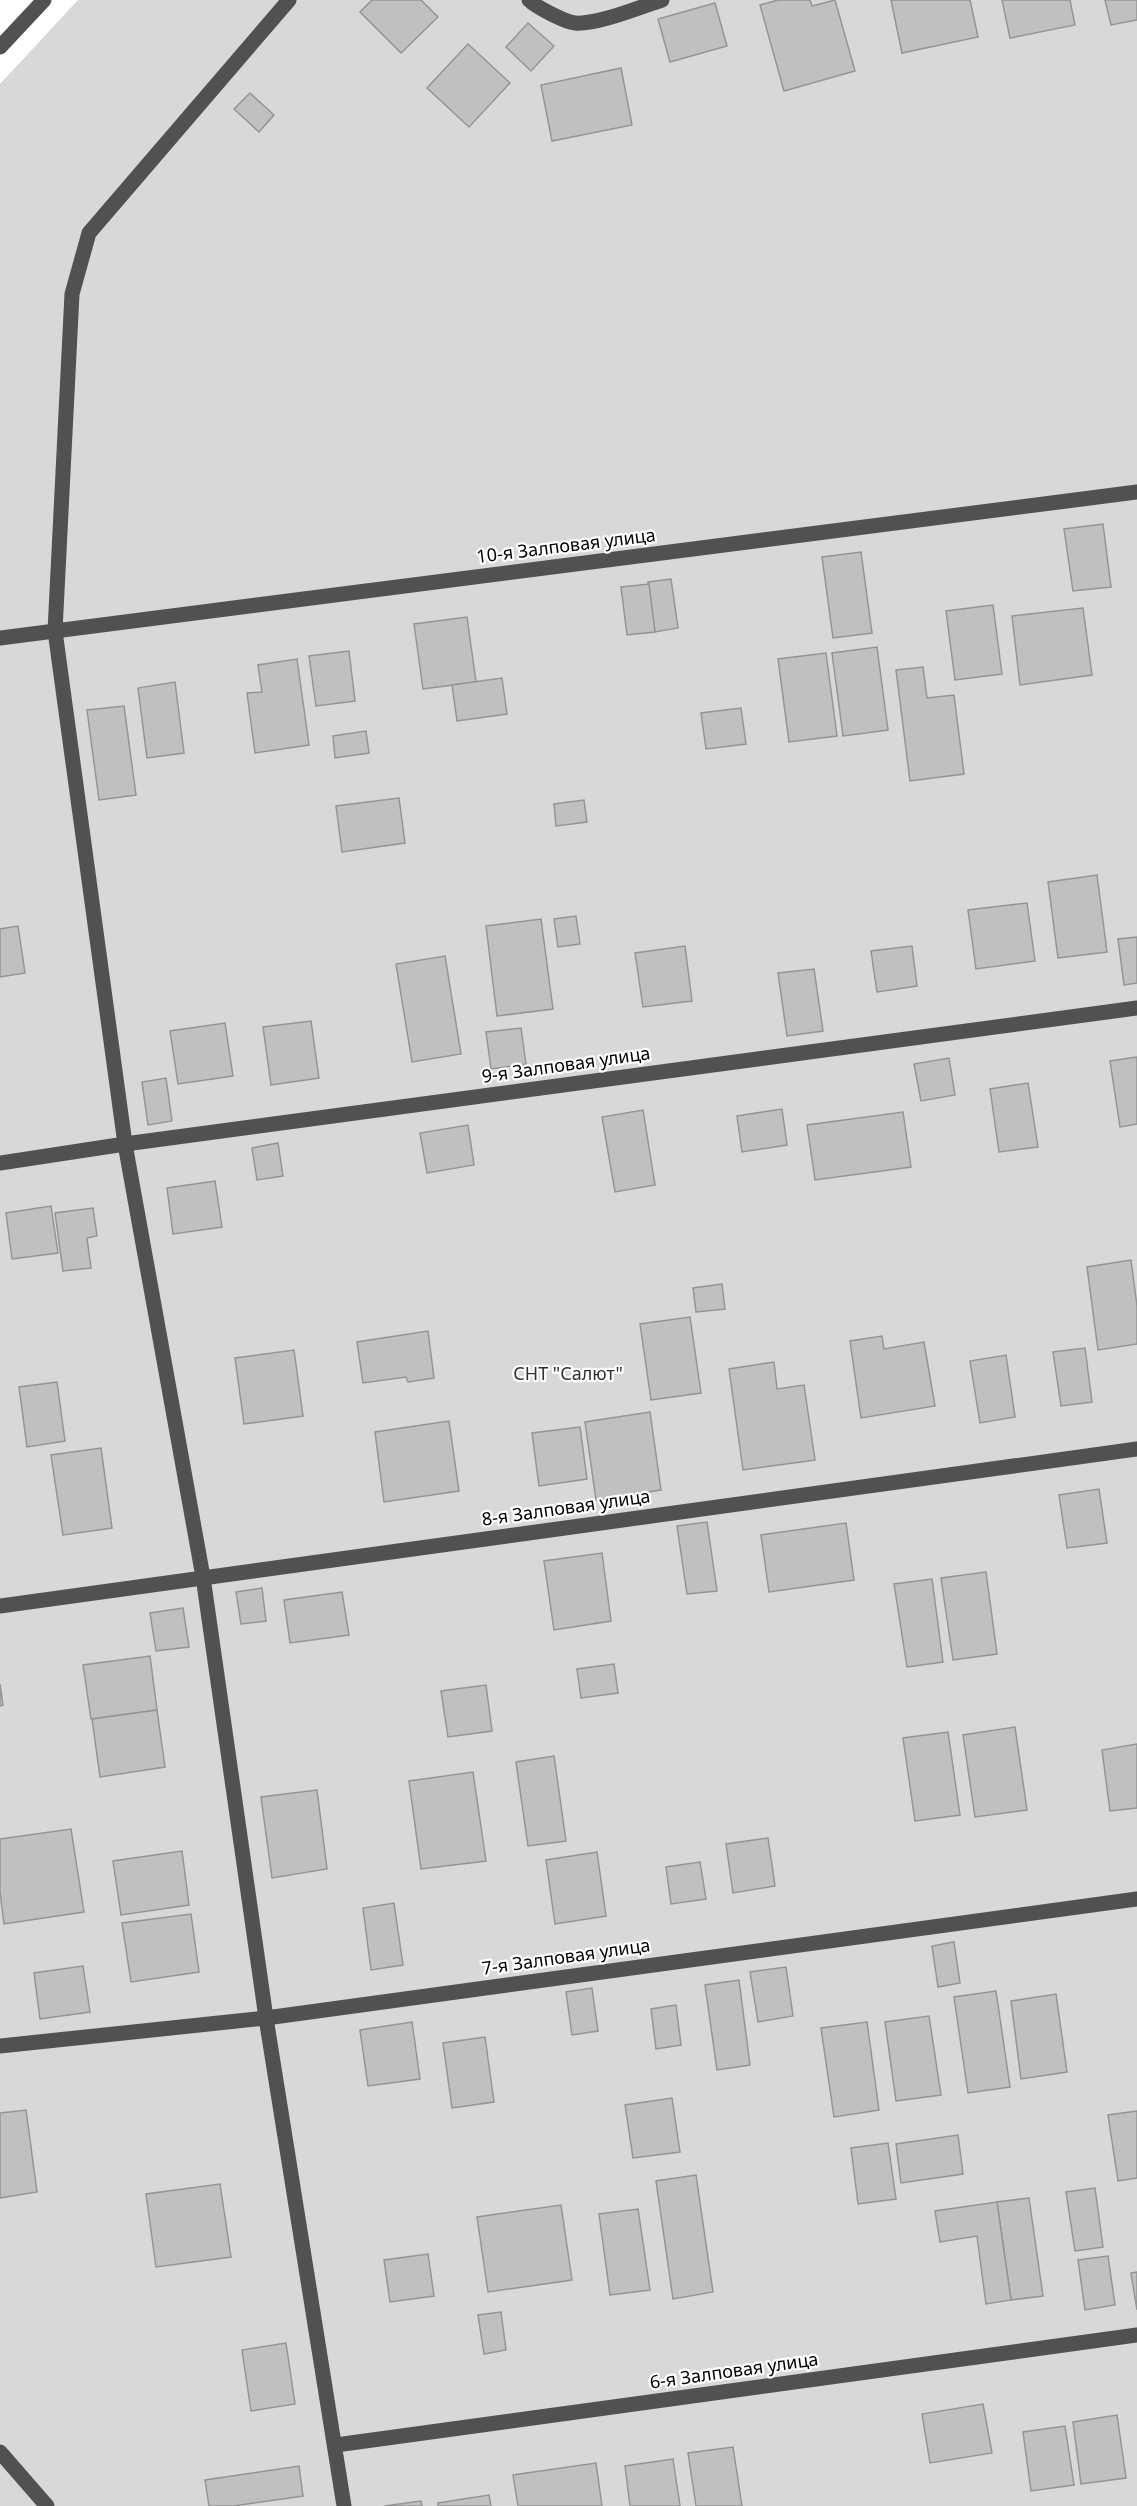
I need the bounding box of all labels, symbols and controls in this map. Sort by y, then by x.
street label: 10-я Залповая улица [475,522,657,568]
street label: 9-я Залповая улица [480,1040,652,1088]
park label: СНТ "Салют" [513,1361,623,1385]
street label: 8-я Залповая улица [480,1483,652,1531]
street label: 7-я Залповая улица [480,1932,652,1980]
street label: 6-я Залповая улица [648,2346,820,2394]

